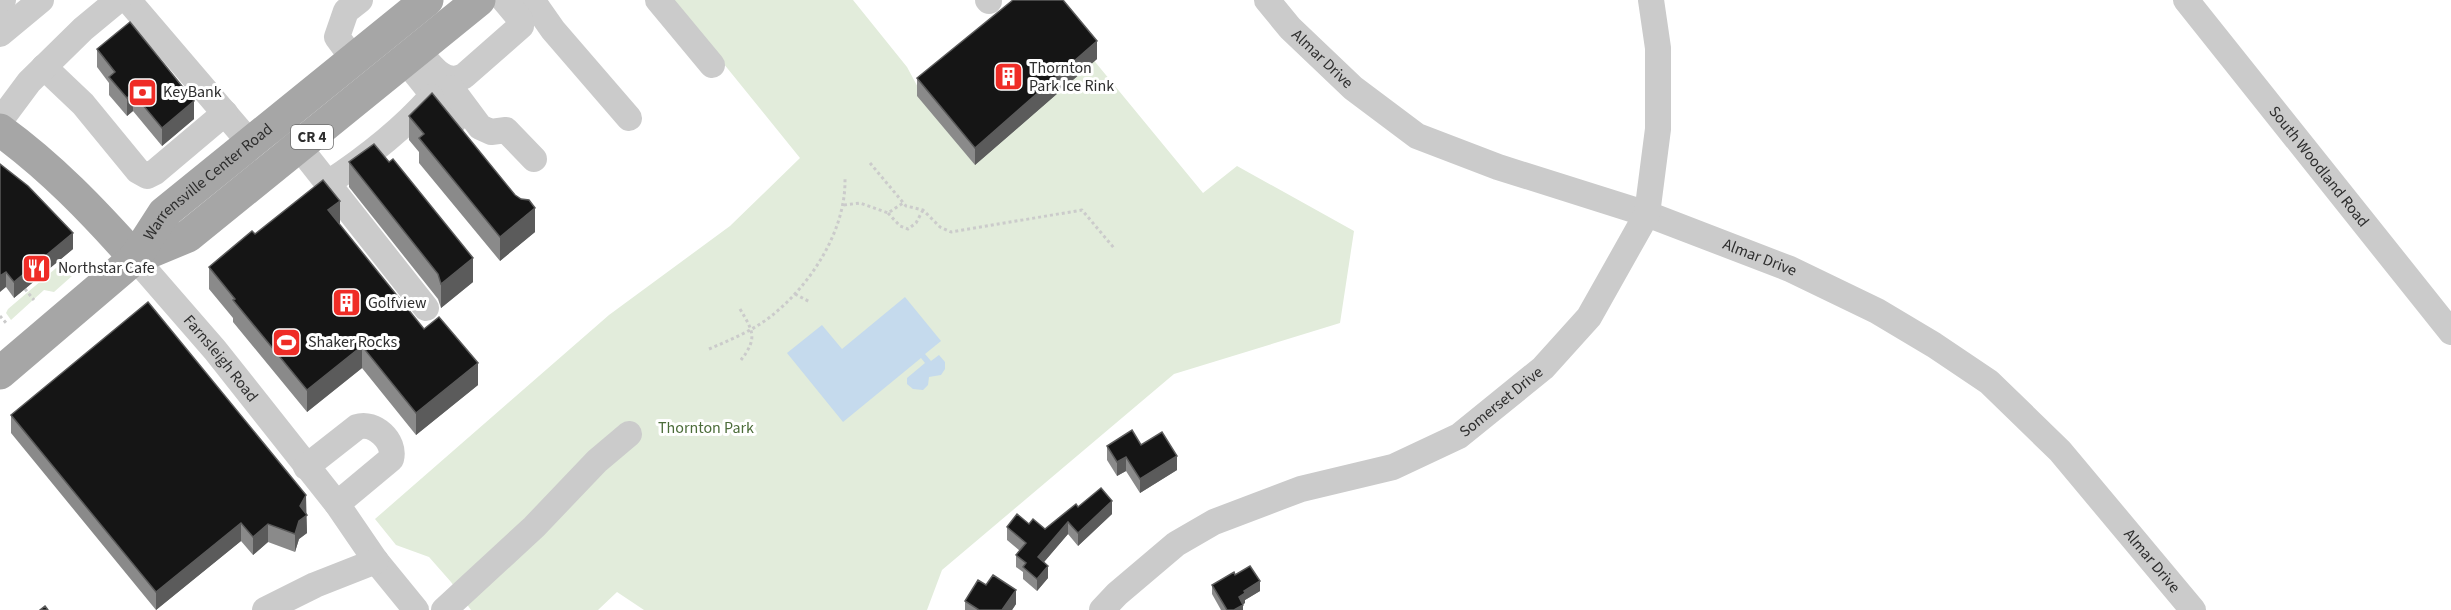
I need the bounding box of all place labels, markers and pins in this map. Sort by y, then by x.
place label: Thornton Park Ice Rink [1029,57,1114,97]
building icon: Thornton Park Ice Rink [992,61,1024,93]
bank icon: KeyBank [126,76,158,108]
place label: KeyBank [163,81,222,103]
restaurant icon: Northstar Cafe [21,252,53,284]
place label: Northstar Cafe [58,257,155,279]
building icon: Golfview [331,287,363,319]
place label: Golfview [368,292,427,314]
sports icon: Shaker Rocks [271,326,303,358]
place label: Shaker Rocks [308,331,397,353]

